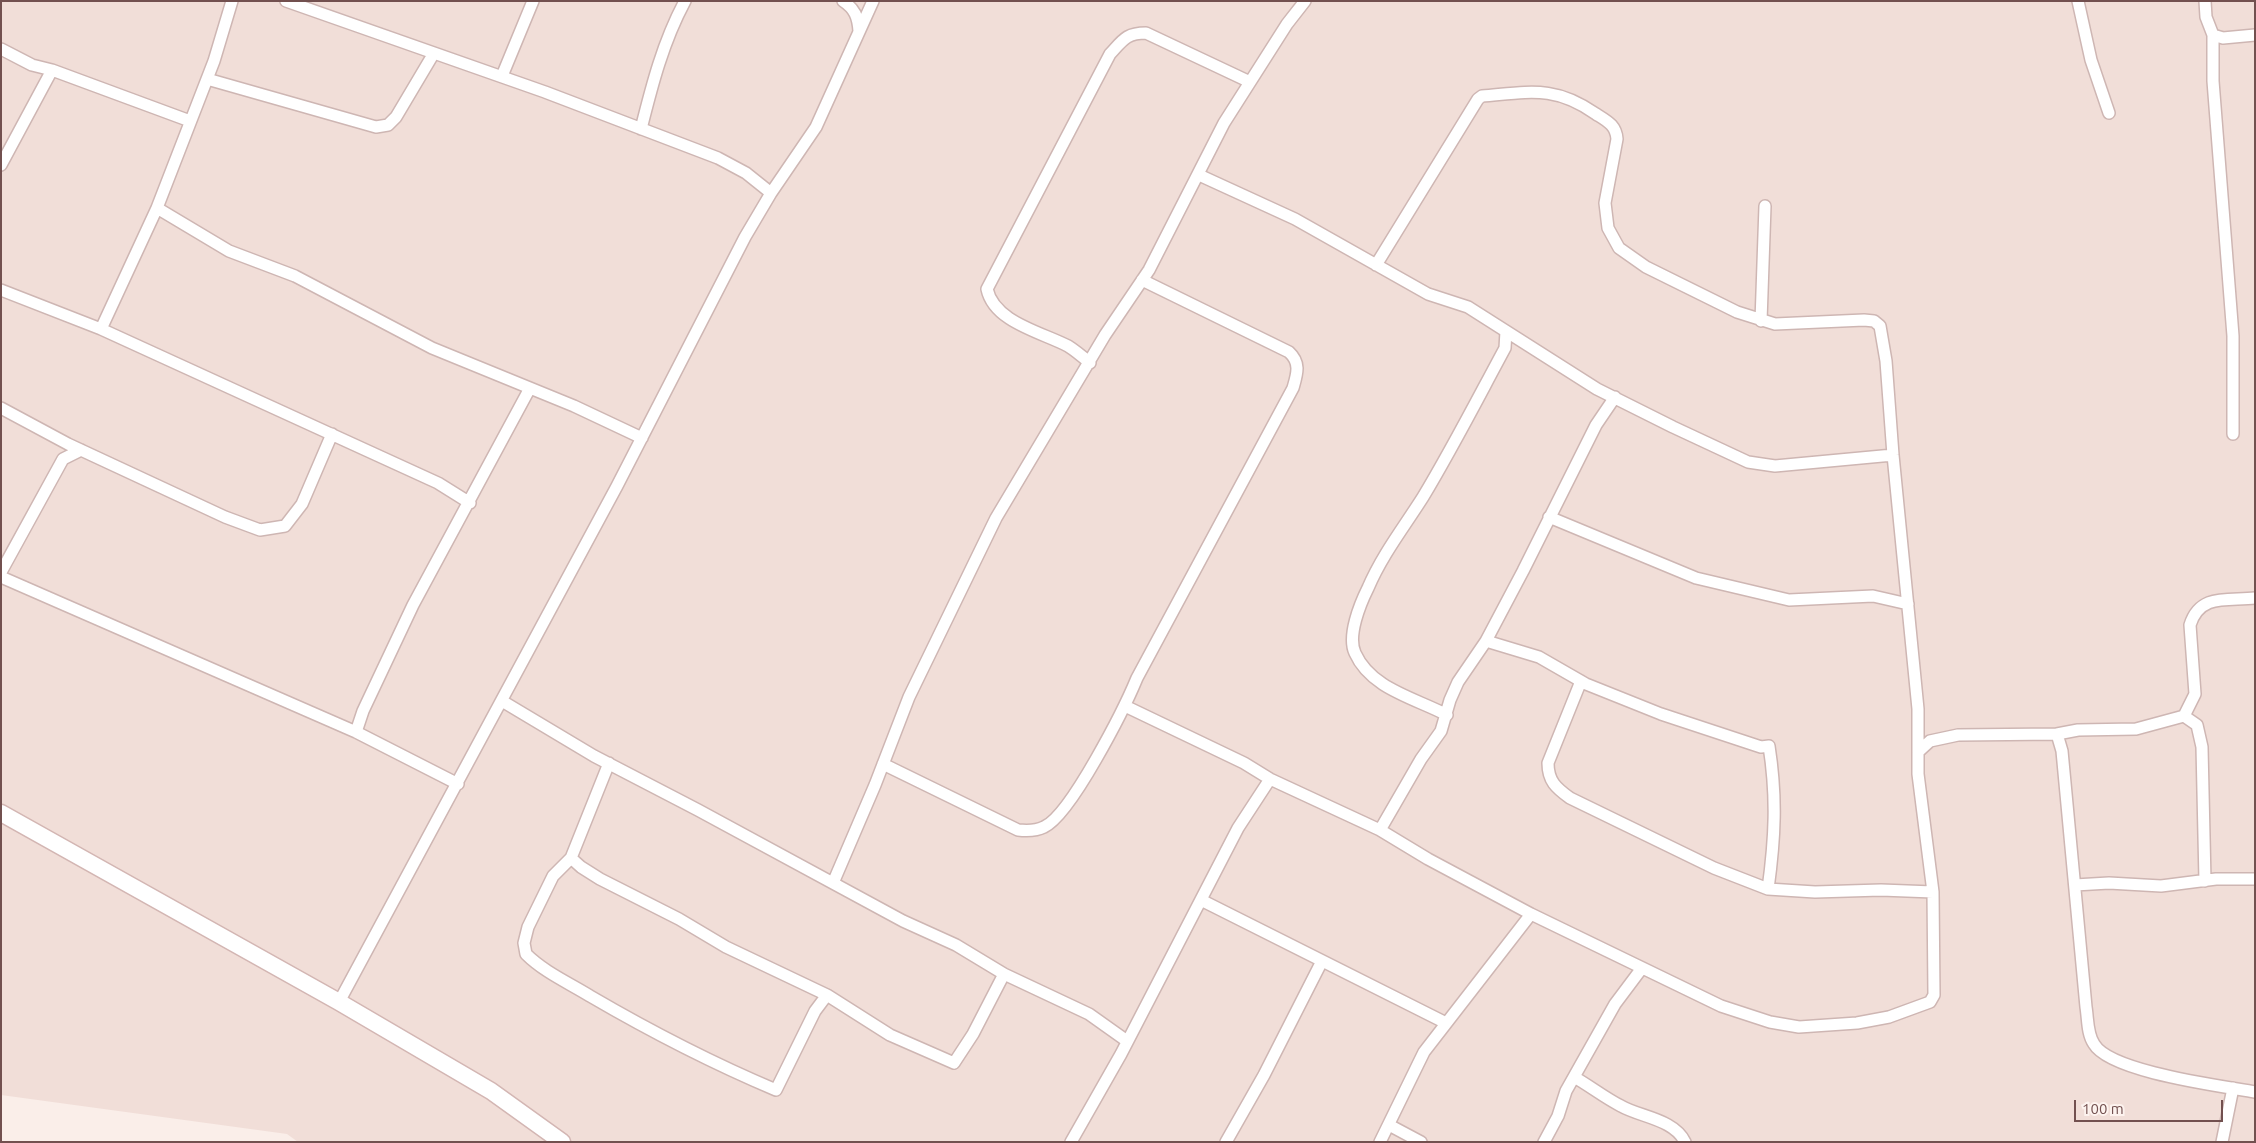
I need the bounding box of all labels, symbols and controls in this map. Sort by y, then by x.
scale bar [2076,1090,2225,1122]
text: 100 m [2082,1100,2124,1117]

